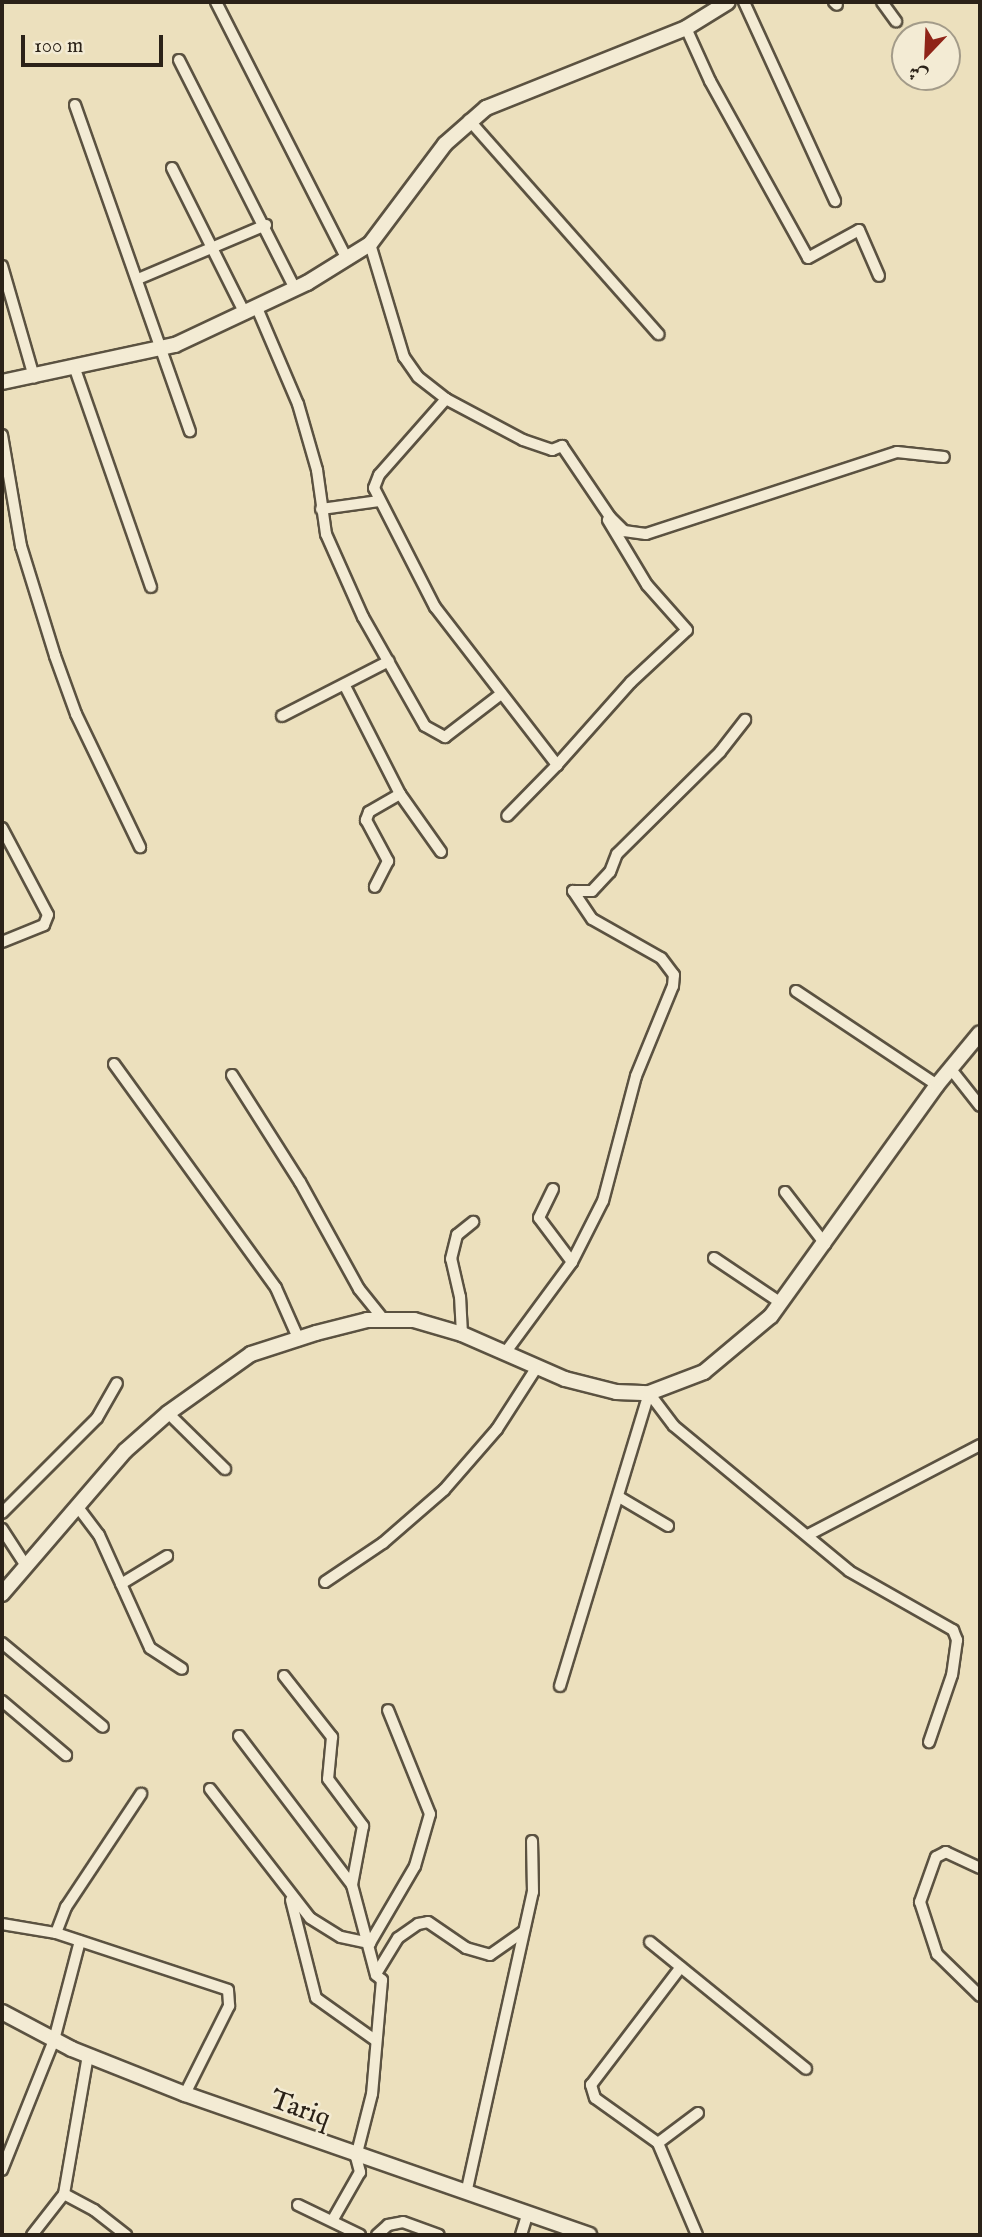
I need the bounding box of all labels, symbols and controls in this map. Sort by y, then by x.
scale bar [24,21,166,65]
north arrow [891,21,961,91]
text: 100 m [34,33,83,60]
text: ش [905,59,932,88]
street label: Tariq [265,2084,335,2136]

